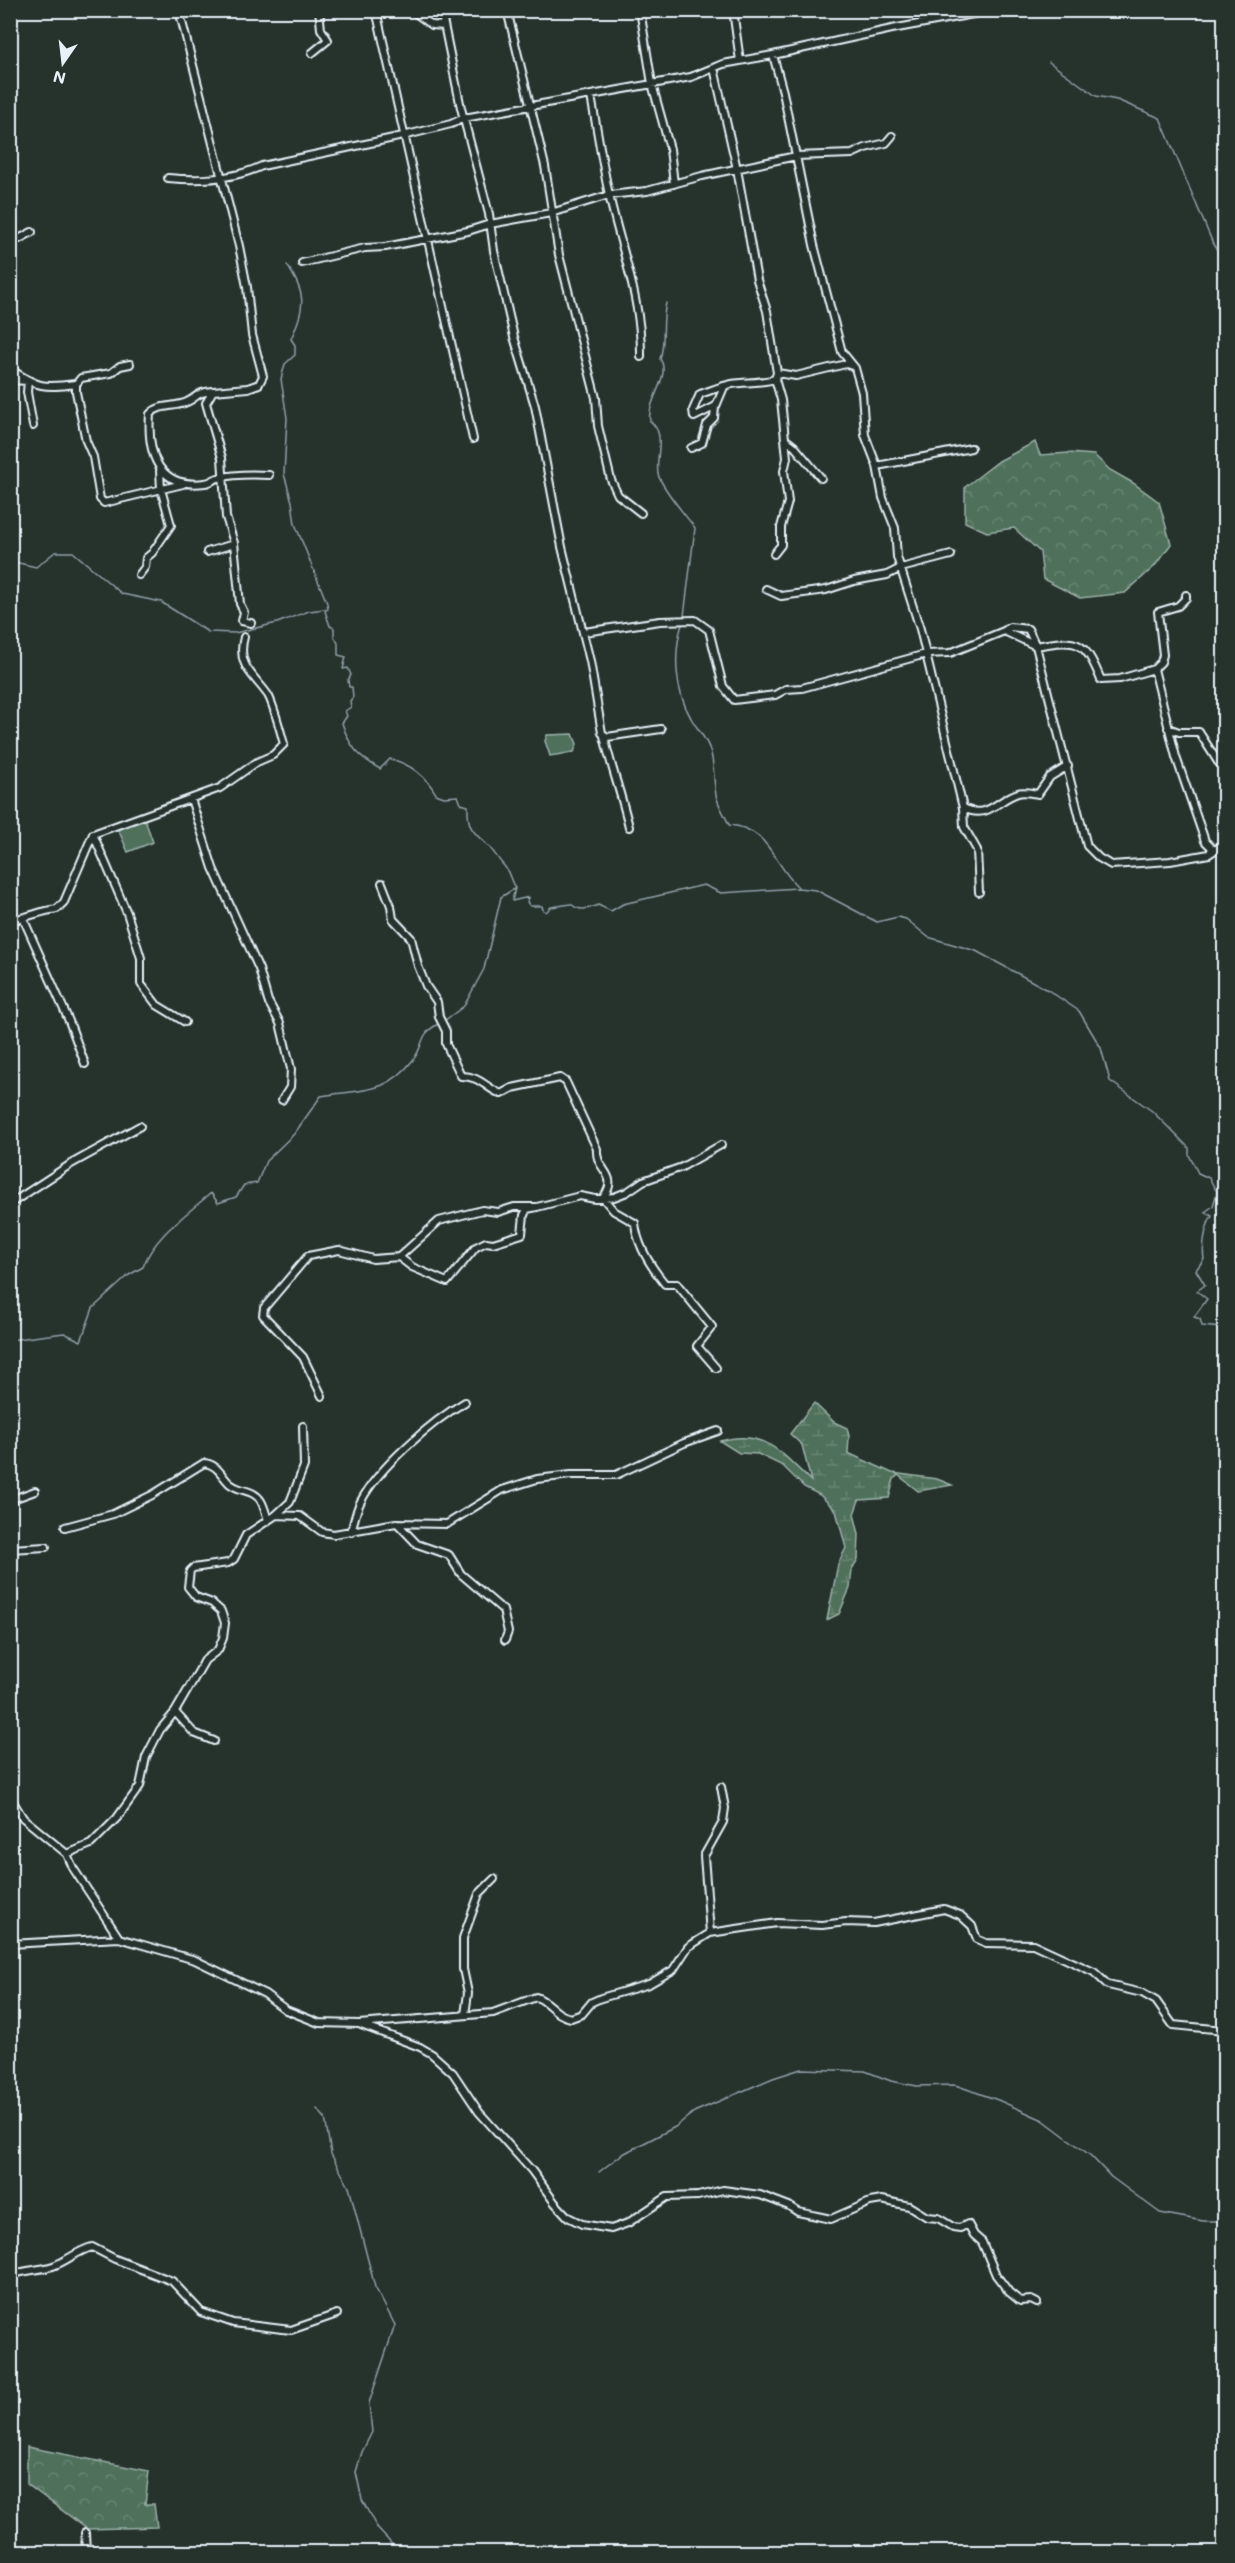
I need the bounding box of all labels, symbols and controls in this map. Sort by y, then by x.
north arrow [33,33,93,93]
text: N [51,66,68,90]

